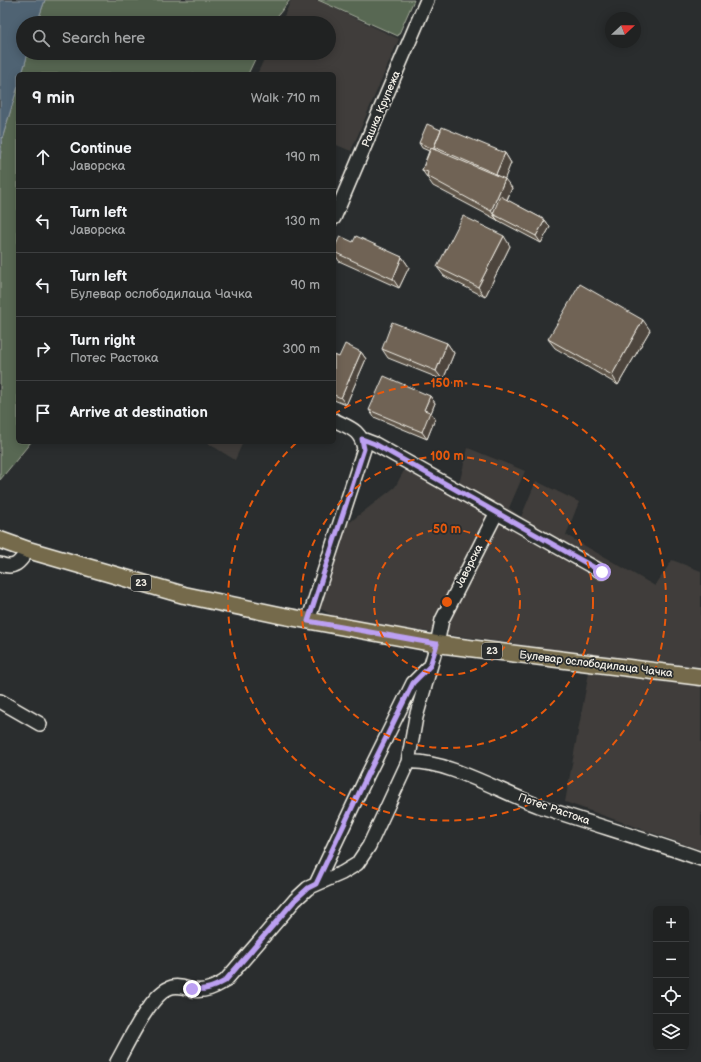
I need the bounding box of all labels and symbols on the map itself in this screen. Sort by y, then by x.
north arrow [605,12,641,48]
street label: Рашка Крупежа [359,68,403,149]
text: 150 m [431,376,463,391]
text: 100 m [430,449,464,464]
text: 50 m [433,522,461,537]
street label: Јаворска [453,542,486,590]
route start [593,563,611,581]
road number: 23 [131,575,151,591]
centre of rings [440,595,454,609]
road number: 23 [482,643,502,659]
street label: Булевар ослободилаца Чачка [519,648,674,680]
street label: Потес Растока [516,791,592,828]
route end [183,980,201,998]

